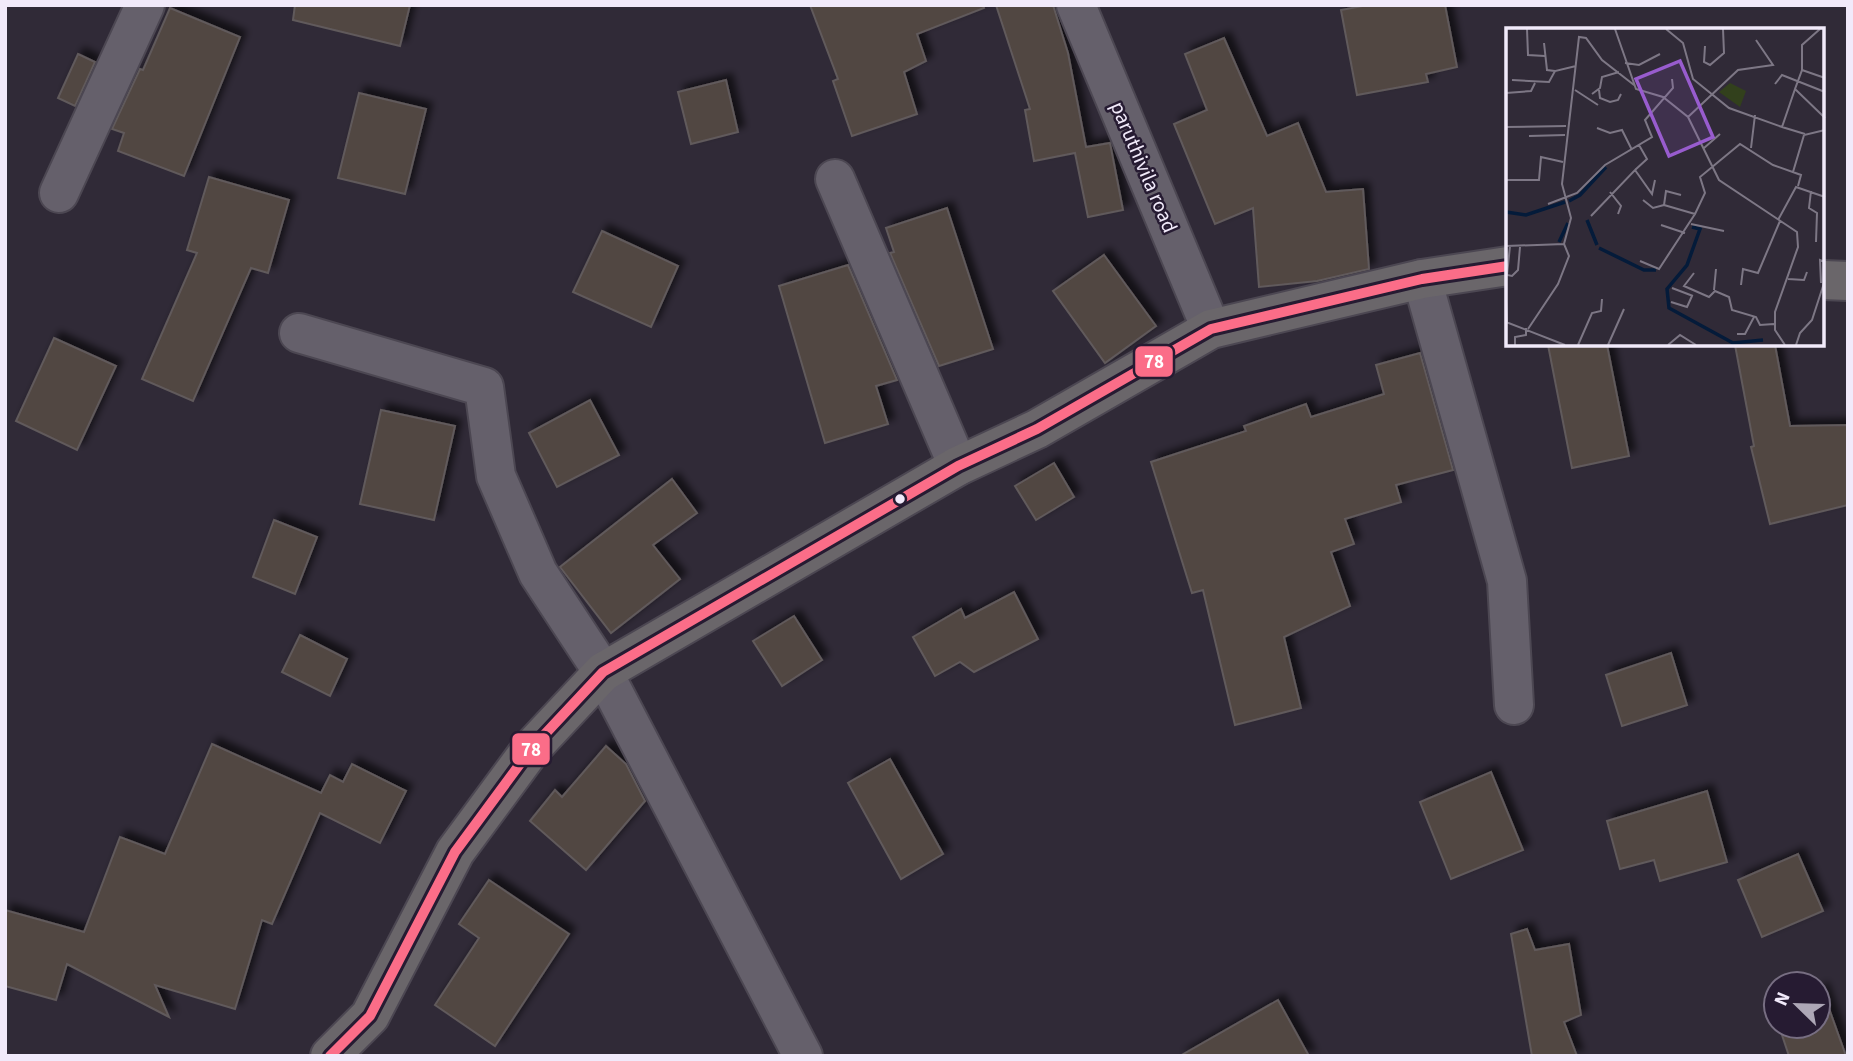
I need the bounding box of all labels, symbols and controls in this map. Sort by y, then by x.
inset map [1506,28,1825,346]
street label: paruthivila road [1103,97,1185,237]
line badge: 78 [1134,345,1174,378]
text: 78 [1144,349,1164,376]
unlabelled marker [893,492,907,506]
line badge: 78 [511,732,551,766]
text: 78 [521,737,541,764]
north arrow [1762,970,1832,1040]
text: N [1768,988,1798,1010]

